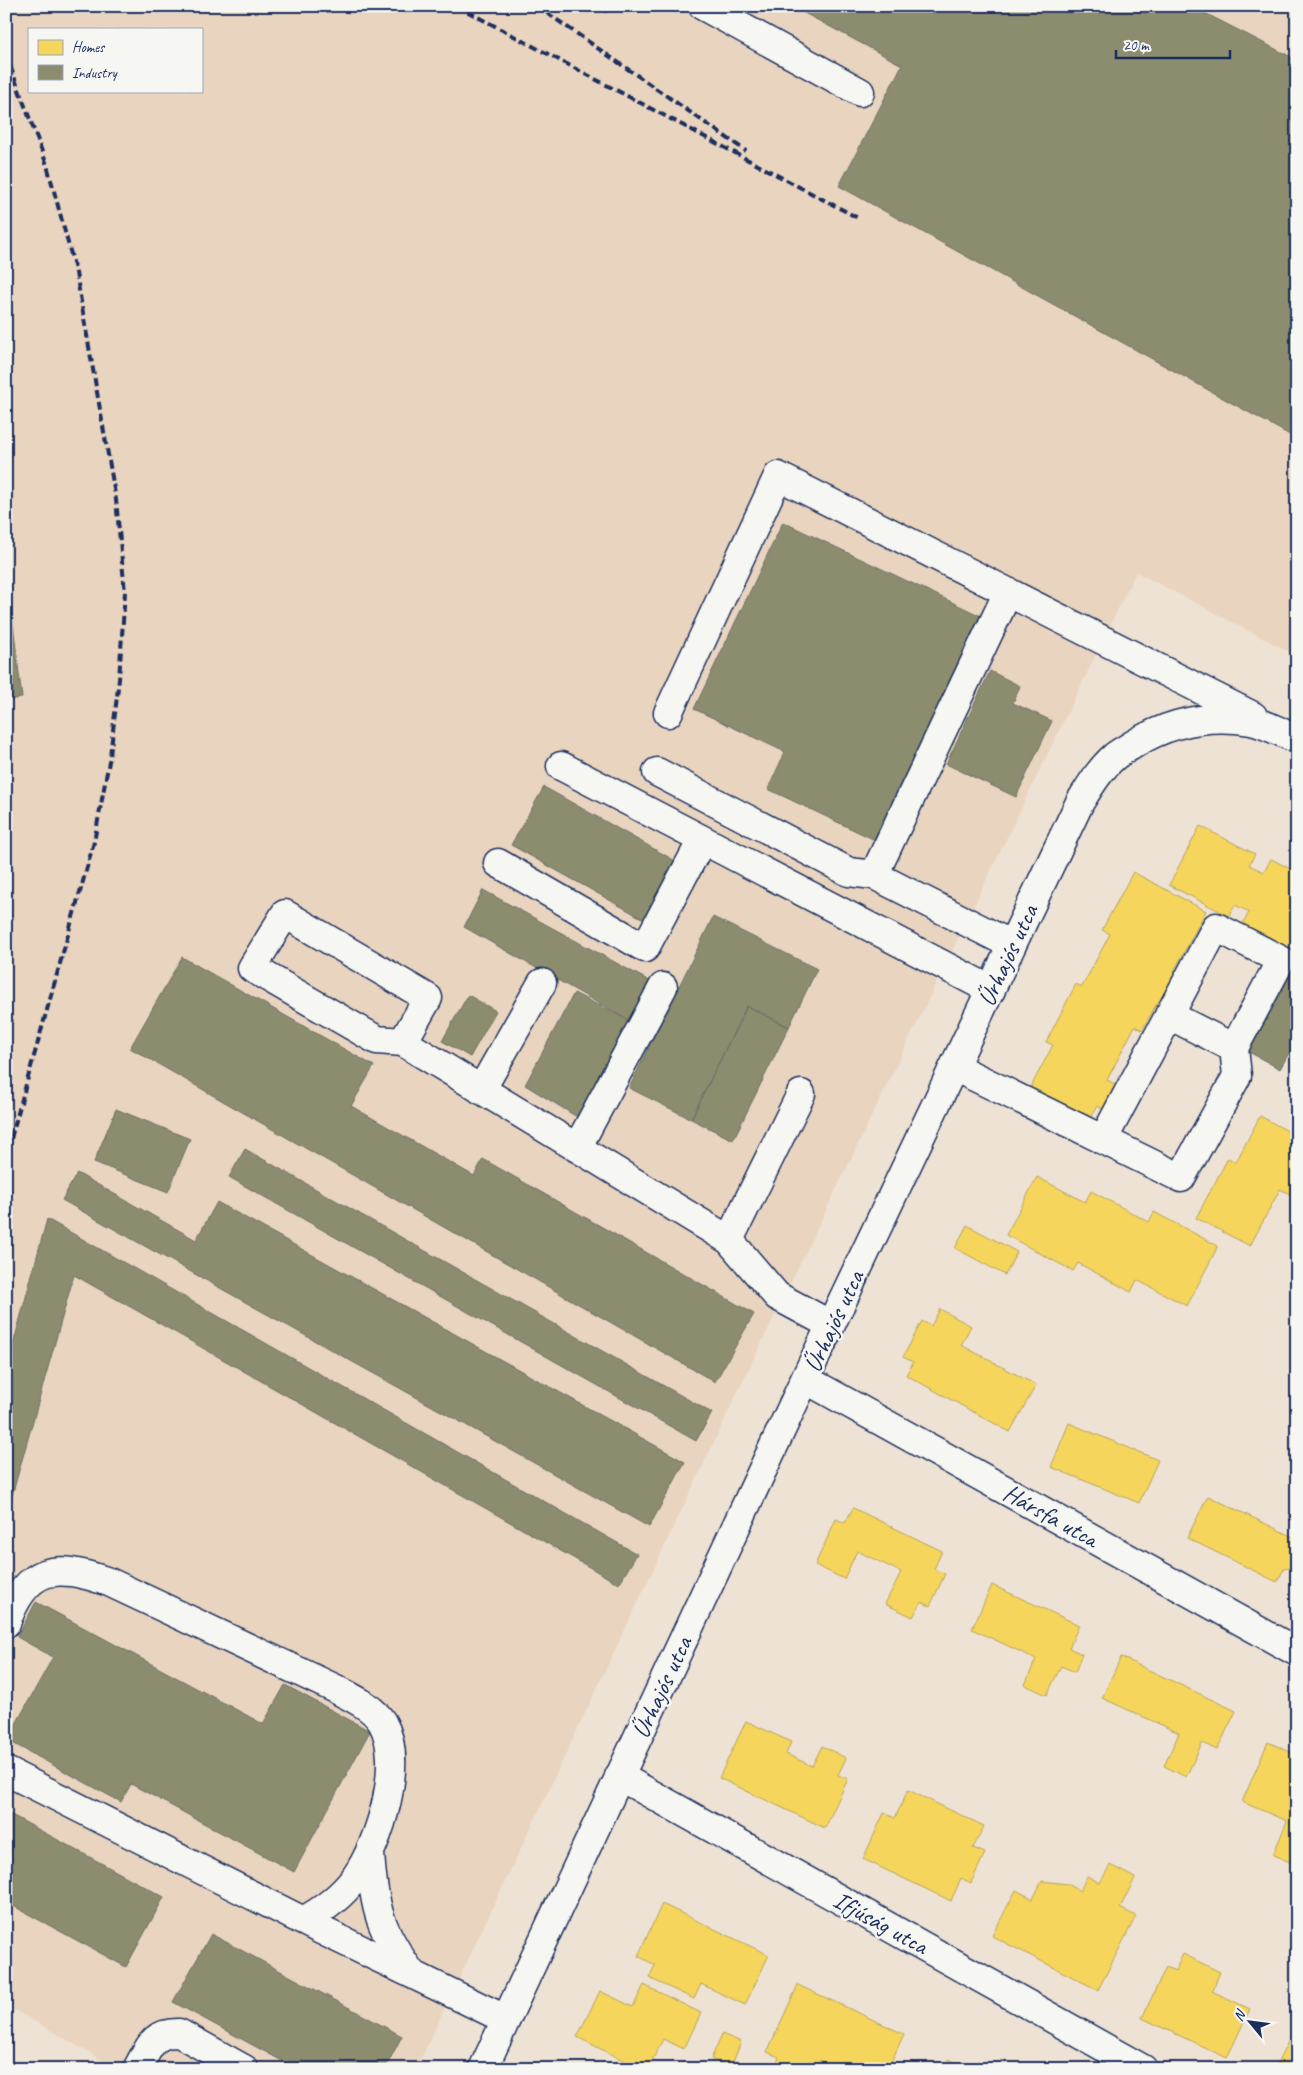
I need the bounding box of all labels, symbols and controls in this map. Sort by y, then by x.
legend [28,28,202,92]
scale bar [1116,28,1229,60]
text: 20 m [1123,36,1150,55]
text: Homes [72,38,106,57]
text: Industry [72,64,119,83]
street label: Űrhajós utca [970,898,1046,1011]
street label: Űrhajós utca [796,1264,872,1377]
street label: Hársfa utca [998,1477,1106,1556]
street label: Űrhajós utca [624,1630,700,1743]
street label: Ifjúság utca [828,1884,935,1963]
north arrow [1226,1998,1276,2048]
text: N [1230,2006,1250,2024]

